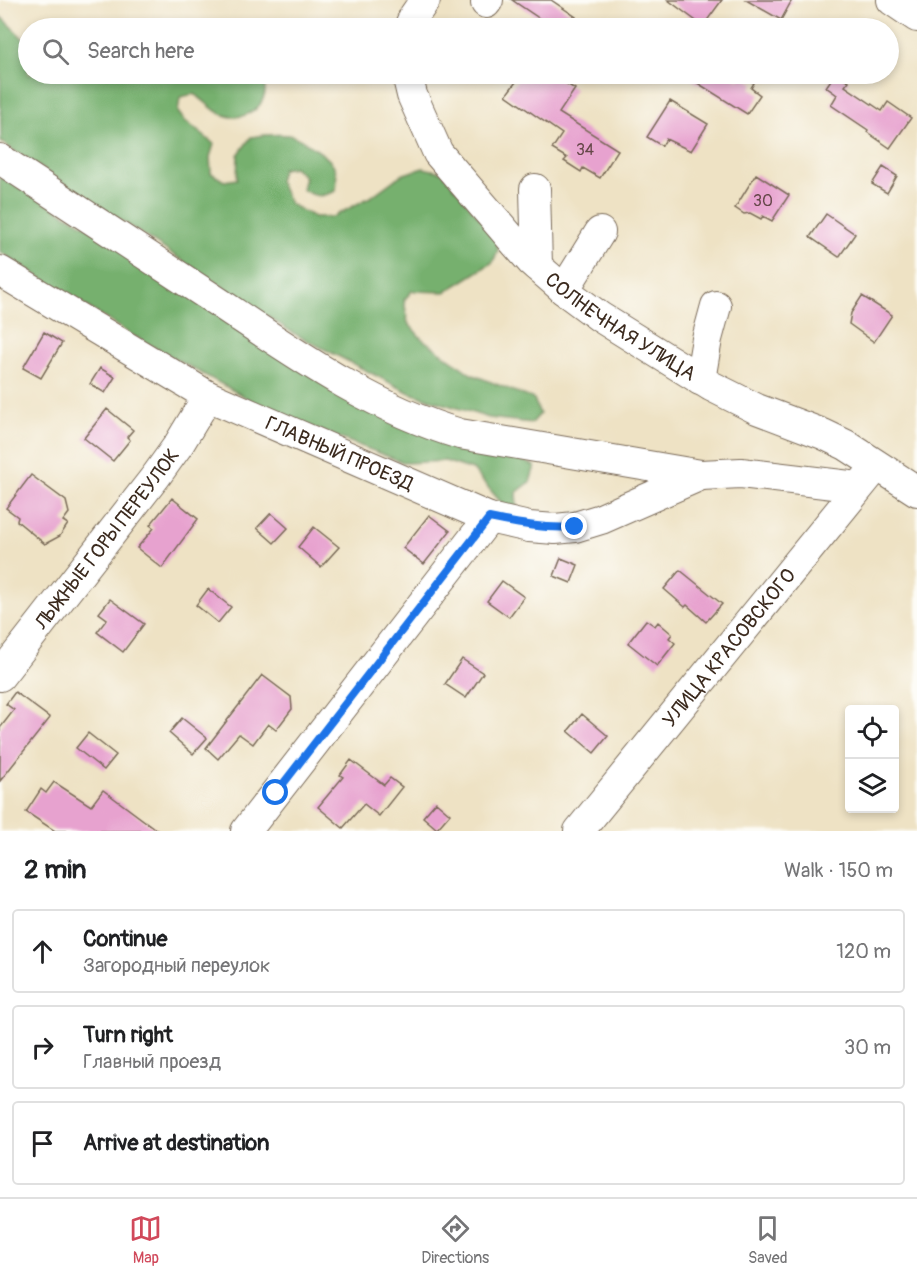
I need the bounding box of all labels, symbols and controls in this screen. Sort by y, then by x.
search box [18,18,899,84]
icon: search [39,35,72,68]
text: Search here [87,37,194,65]
house number: 34 [576,140,594,160]
house number: 30 [753,191,773,211]
street label: СОЛНЕЧНАЯ УЛИЦА [540,267,700,387]
street label: ГЛАВНЫЙ ПРОЕЗД [262,411,418,497]
street label: ЛЫЖНЫЕ ГОРЫ ПЕРЕУЛОК [29,443,185,635]
route end [561,513,587,539]
street label: УЛИЦА КРАСОВСКОГО [657,563,801,732]
map controls [845,705,899,813]
button: locate [845,705,899,759]
button: layers [845,759,899,813]
route start [262,779,288,805]
text: 2 min [24,854,86,886]
text: Walk · 150 m [784,858,893,883]
text: Continue [83,925,167,953]
icon: ahead [26,935,59,968]
text: 120 m [836,939,891,964]
text: Загородный переулок [83,953,270,978]
text: Turn right [83,1021,173,1049]
icon: right [26,1031,59,1064]
text: 30 m [844,1035,891,1060]
text: Главный проезд [83,1049,221,1074]
icon: arrive [26,1127,59,1160]
text: Arrive at destination [83,1129,269,1157]
tab: Map [129,1212,162,1268]
tab: Directions [421,1212,489,1268]
tab: Saved [748,1212,788,1268]

